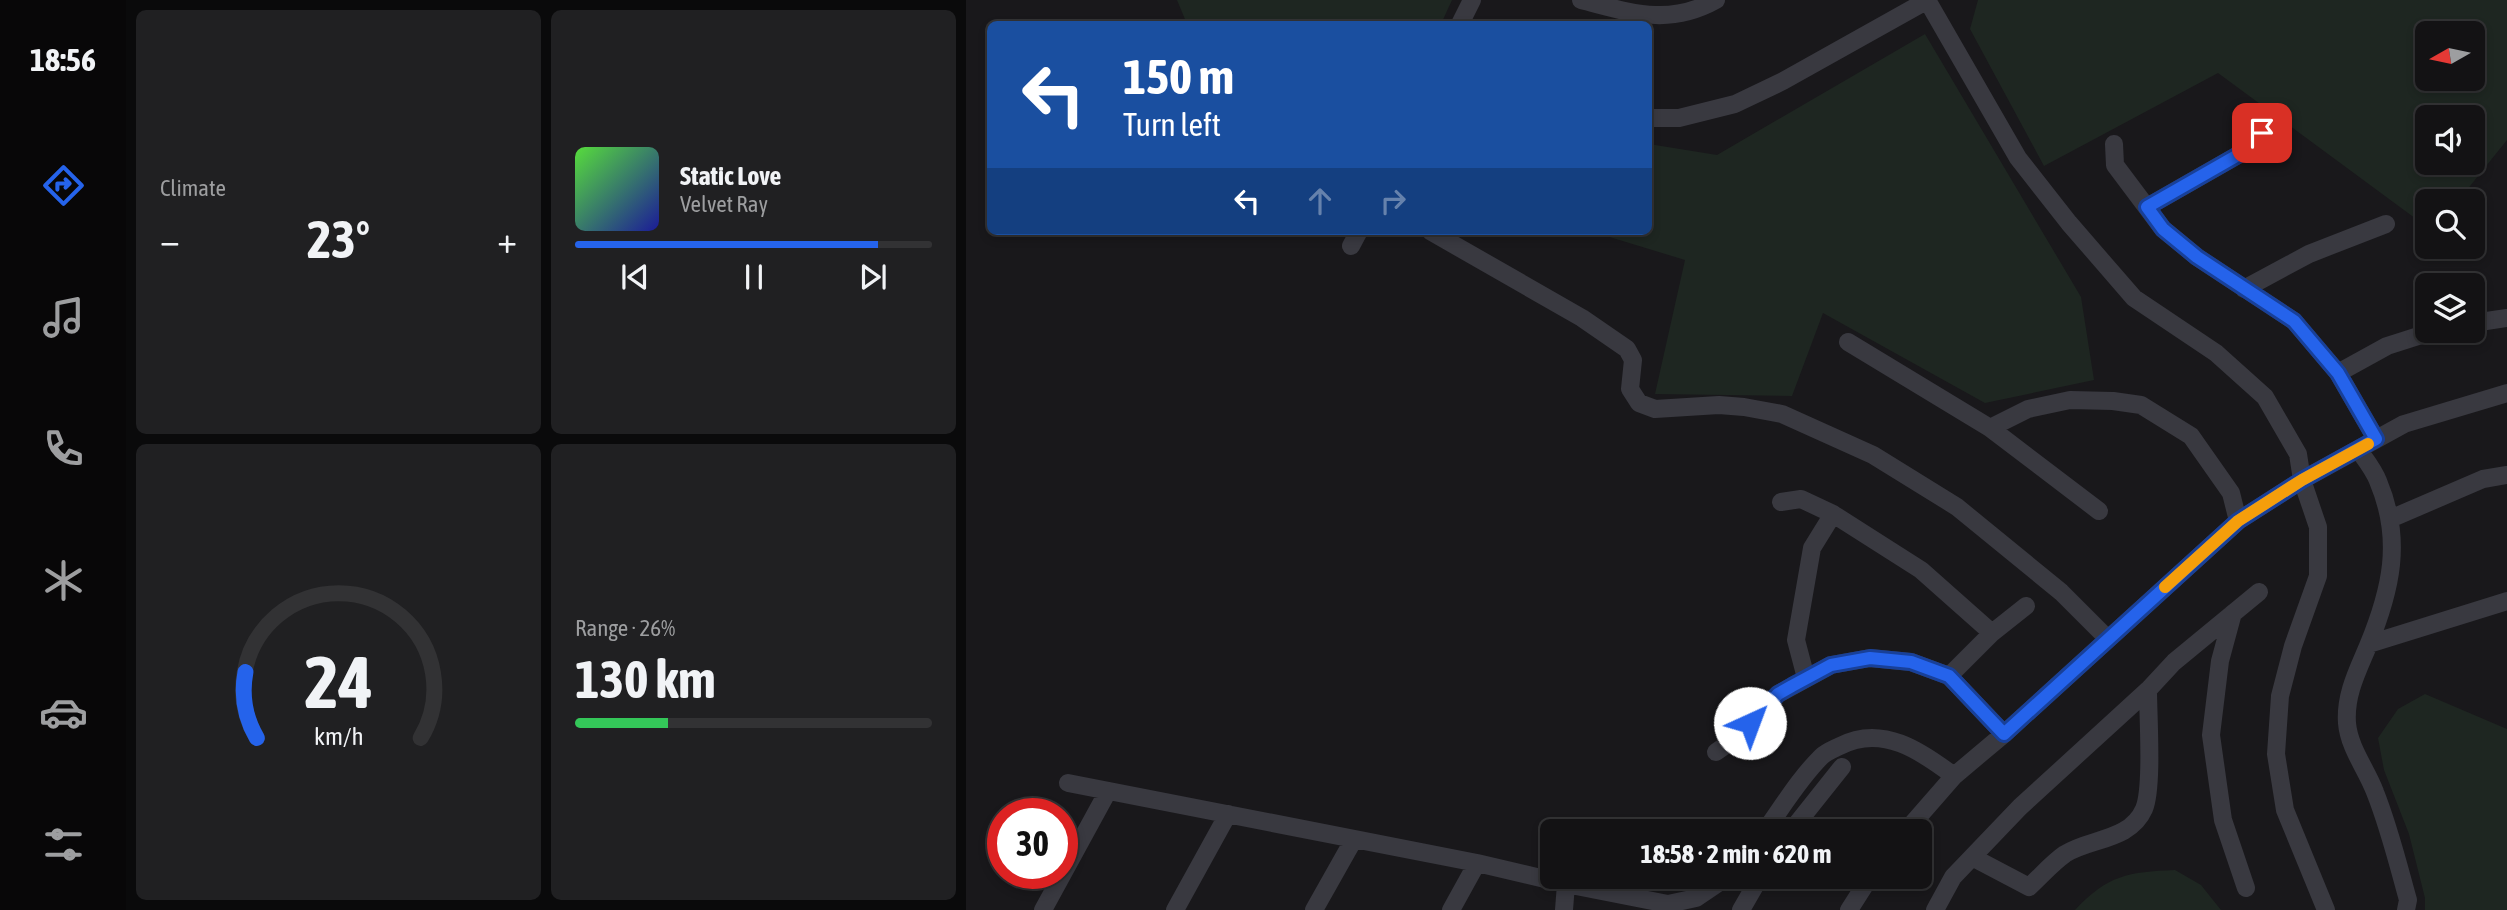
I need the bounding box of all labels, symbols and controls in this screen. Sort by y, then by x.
north arrow [2415,21,2485,91]
map controls [2415,21,2485,343]
text: 18:56 [30,41,96,78]
text: 150 m [1123,48,1234,104]
icon: left [1008,49,1099,140]
pin [2232,103,2292,163]
button: sound [2415,105,2485,175]
text: Turn left [1123,106,1221,143]
icon: arrive [2243,114,2281,152]
icon: directions [39,161,88,210]
text: Static Love [680,161,781,191]
text: Climate [160,175,226,201]
icon: left [1228,182,1266,220]
icon: ahead [1301,182,1339,220]
icon: right [1374,182,1412,220]
button: search [2415,189,2485,259]
text: Velvet Ray [680,191,768,217]
text: 23° [307,209,370,269]
text: − [160,218,180,261]
text: + [497,218,517,261]
icon: previous [616,258,654,296]
icon: pause [735,258,773,296]
icon: next [854,258,892,296]
button: layers [2415,273,2485,343]
icon: music [39,293,88,342]
icon: phone [39,424,88,473]
icon: climate [39,556,88,605]
text: Range · 26% [575,615,675,641]
text: 24 [304,640,373,723]
text: 130 km [575,649,716,709]
position arrow [1713,686,1787,760]
icon: car [39,688,88,737]
text: km/h [314,722,363,750]
speed limit sign: 30 [987,798,1078,889]
icon: filters [39,820,88,869]
text: 18:58 · 2 min · 620 m [1641,839,1831,869]

